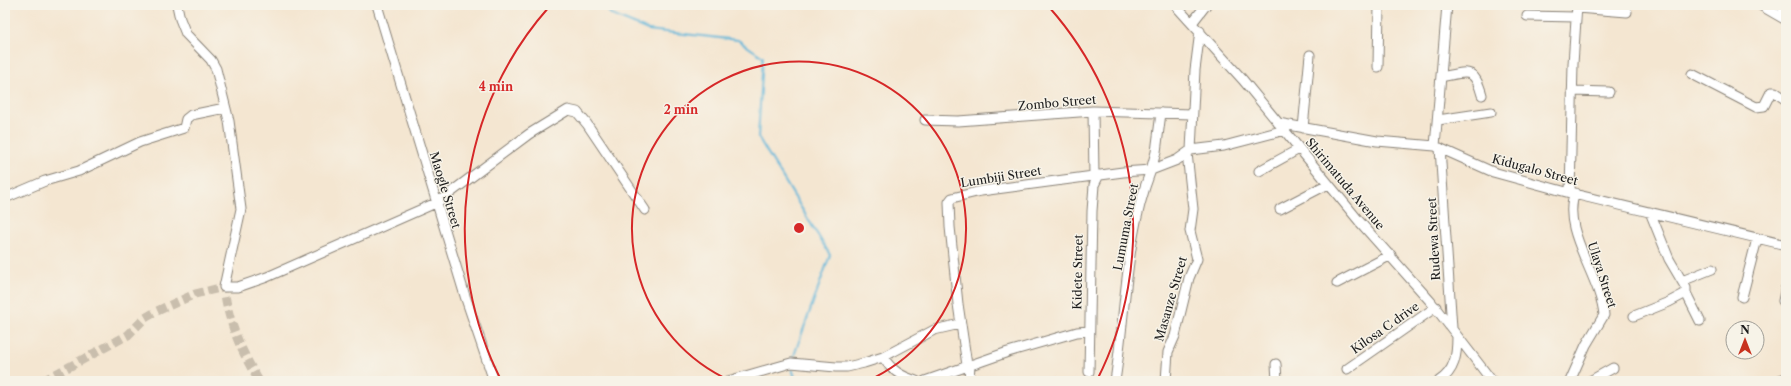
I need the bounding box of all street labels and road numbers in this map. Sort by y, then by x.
street label: Zombo Street [1017,92,1097,113]
street label: Shirimatuda Avenue [1303,135,1388,233]
street label: Maogle Street [427,150,464,231]
street label: Kidugalo Street [1490,151,1581,188]
street label: Lumbiji Street [959,163,1043,190]
street label: Lumuma Street [1110,181,1141,272]
street label: Rudewa Street [1424,196,1443,281]
street label: Kidete Street [1069,234,1086,310]
street label: Ulaya Street [1585,240,1620,311]
street label: Masanze Street [1151,254,1190,343]
street label: Kilosa C drive [1348,298,1422,357]

